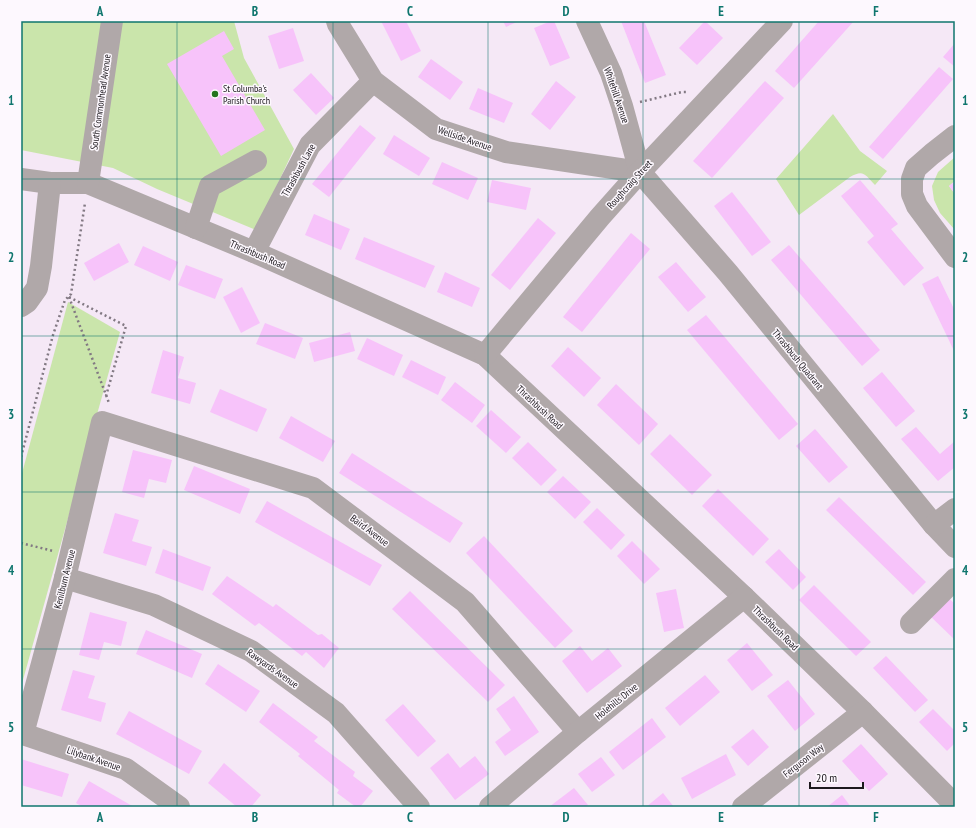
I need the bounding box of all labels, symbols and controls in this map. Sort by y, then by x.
text: A [96,3,104,20]
text: B [252,3,258,20]
text: C [407,3,413,20]
text: D [563,3,570,20]
text: E [718,3,724,20]
text: F [873,3,879,20]
street label: South Commonhead Avenue [87,53,114,151]
street label: Whitehill Avenue [601,65,632,125]
place label: St Columba's Parish Church [223,82,270,107]
marker: St Columba's Parish Church [210,89,220,99]
text: 1 [8,92,14,109]
text: 1 [962,92,968,109]
street label: Wellside Avenue [436,123,494,154]
street label: Thrashbush Lane [279,142,318,199]
street label: Roughcraig Street [604,157,655,212]
street label: Thrashbush Road [228,237,288,272]
text: 2 [8,249,14,266]
text: 2 [962,249,968,266]
street label: Thrashbush Quadrant [769,326,826,392]
street label: Thrashbush Road [514,382,566,432]
text: 3 [8,406,14,423]
text: 3 [962,406,968,423]
street label: Baird Avenue [348,512,392,549]
street label: Kenilburn Avenue [51,548,78,610]
text: 4 [8,562,15,579]
text: 4 [962,562,969,579]
street label: Thrashbush Road [750,603,801,654]
street label: Rawyards Avenue [244,646,301,691]
street label: Holehills Drive [592,680,640,723]
text: 5 [8,719,14,736]
text: 5 [962,719,968,736]
street label: Ferguson Way [780,740,826,780]
street label: Lilybank Avenue [65,743,122,774]
scale bar [810,764,863,790]
text: 20 m [816,770,837,785]
text: A [96,809,104,826]
text: B [252,809,258,826]
text: C [407,809,413,826]
text: D [563,809,570,826]
text: E [718,809,724,826]
text: F [873,809,879,826]

